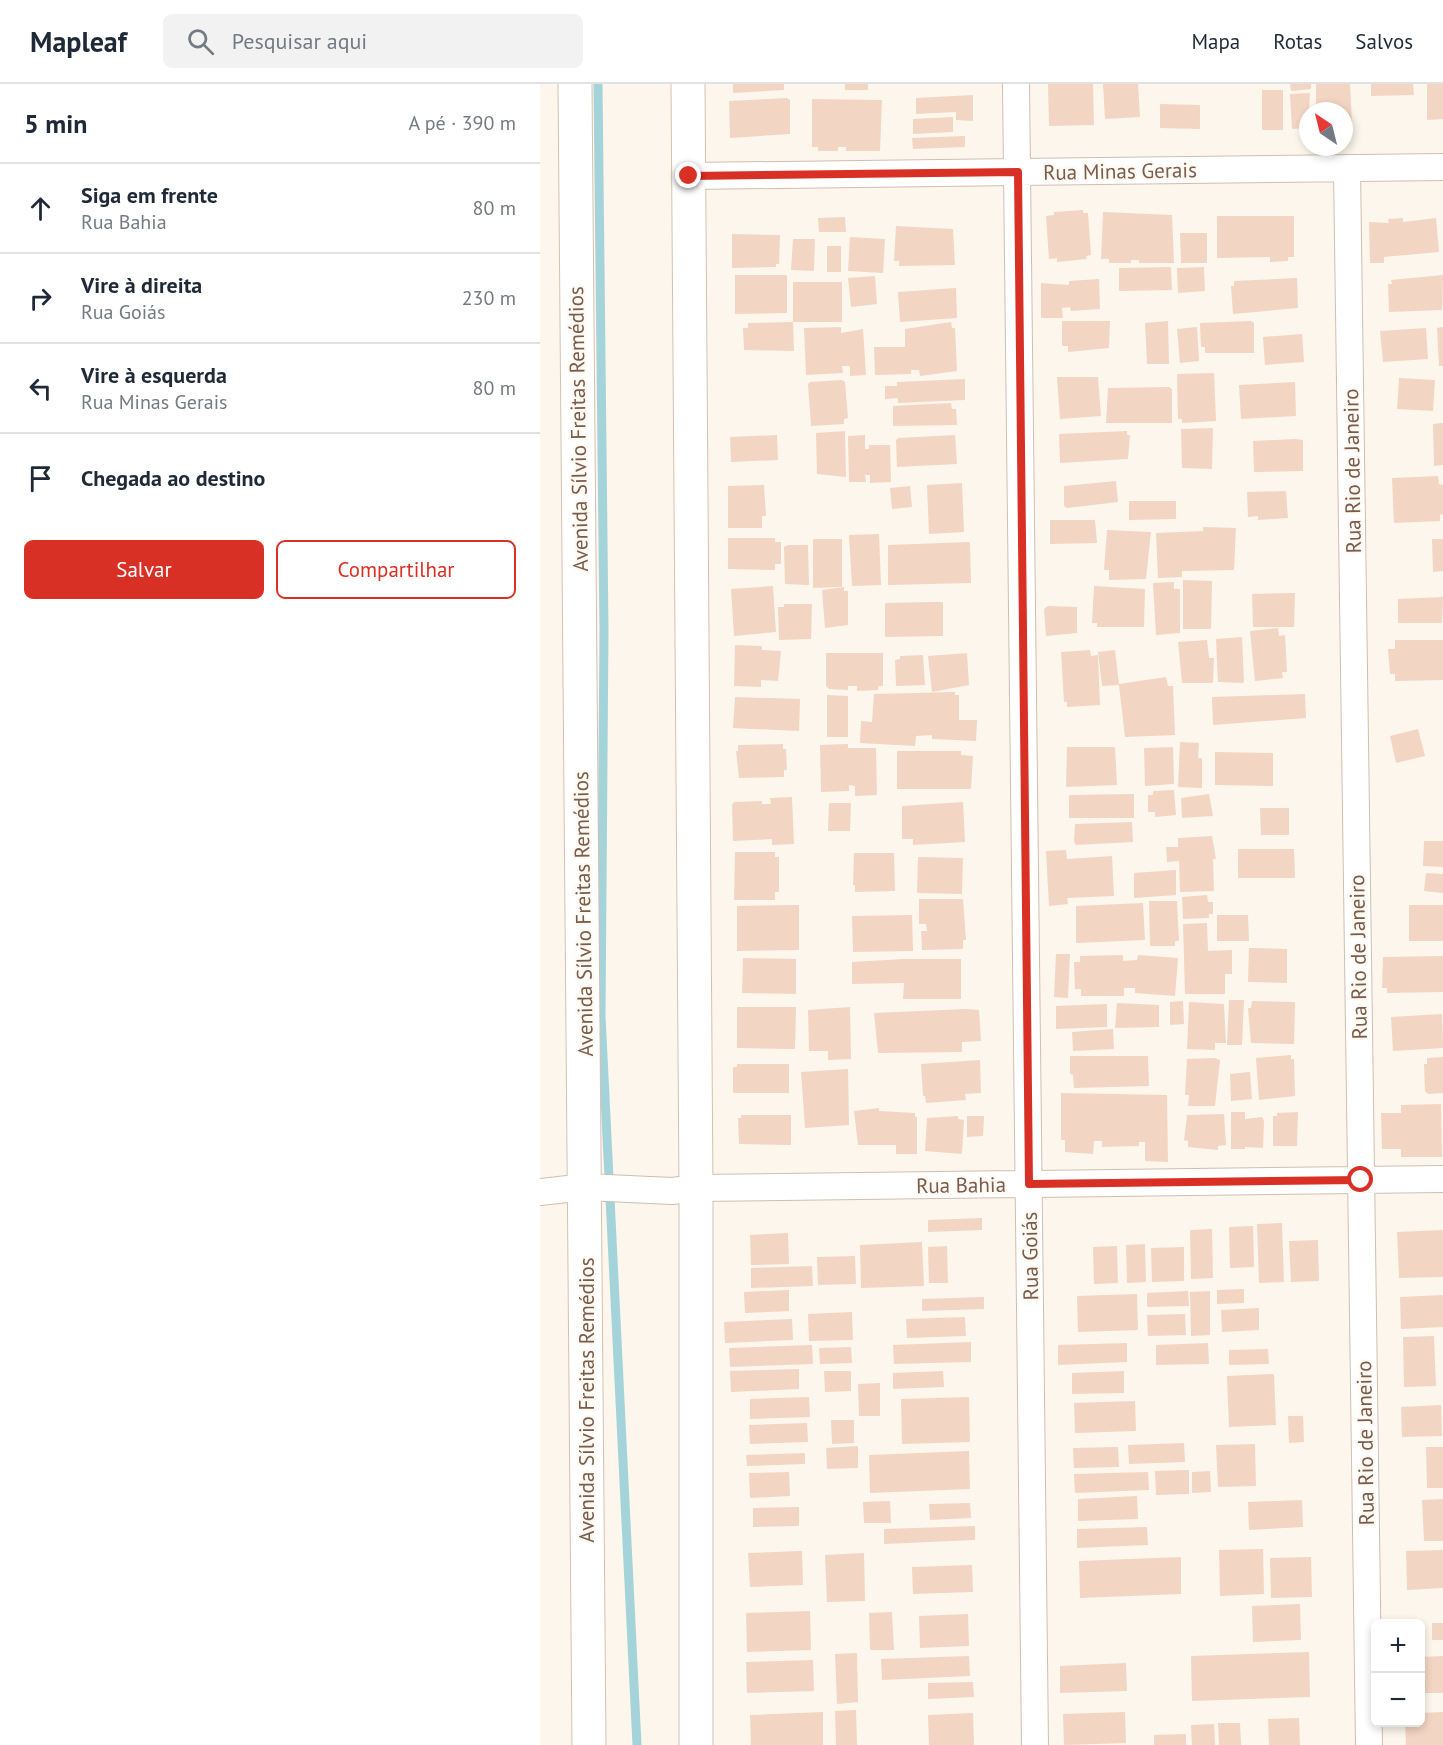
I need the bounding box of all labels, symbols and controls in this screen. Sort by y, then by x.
search box [163,14,583,68]
text: Mapleaf [30,23,127,60]
icon: search [184,25,217,58]
text: Pesquisar aqui [232,27,367,55]
text: Mapa [1191,28,1240,55]
text: Rotas [1273,28,1322,55]
text: Salvos [1355,28,1413,55]
north arrow [1299,102,1353,156]
text: 5 min [24,107,87,140]
text: A pé · 390 m [409,110,516,136]
street label: Rua Minas Gerais [1043,156,1197,186]
route end [675,162,701,188]
text: Siga em frente [81,181,218,209]
icon: ahead [24,192,57,225]
text: 80 m [473,195,516,221]
text: Rua Bahia [81,209,167,235]
text: Vire à direita [81,271,202,299]
icon: right [24,282,57,315]
text: 230 m [462,285,516,311]
street label: Avenida Sílvio Freitas Remédios [562,286,594,572]
text: Rua Goiás [81,299,165,325]
text: Vire à esquerda [81,361,227,389]
icon: left [24,372,57,405]
text: 80 m [473,375,516,401]
street label: Rua Rio de Janeiro [1337,388,1367,554]
text: Rua Minas Gerais [81,389,227,415]
icon: arrive [24,462,57,495]
text: Chegada ao destino [81,464,265,492]
button: Salvar [24,540,264,599]
button: Compartilhar [276,540,516,599]
street label: Avenida Sílvio Freitas Remédios [567,771,599,1057]
street label: Rua Rio de Janeiro [1343,874,1373,1040]
route start [1347,1166,1373,1192]
street label: Rua Bahia [916,1171,1006,1199]
street label: Rua Goiás [1016,1211,1044,1301]
street label: Avenida Sílvio Freitas Remédios [573,1257,600,1543]
street label: Rua Rio de Janeiro [1350,1360,1380,1526]
map controls [1371,1619,1425,1727]
button: + [1371,1619,1425,1673]
button: − [1371,1673,1425,1727]

